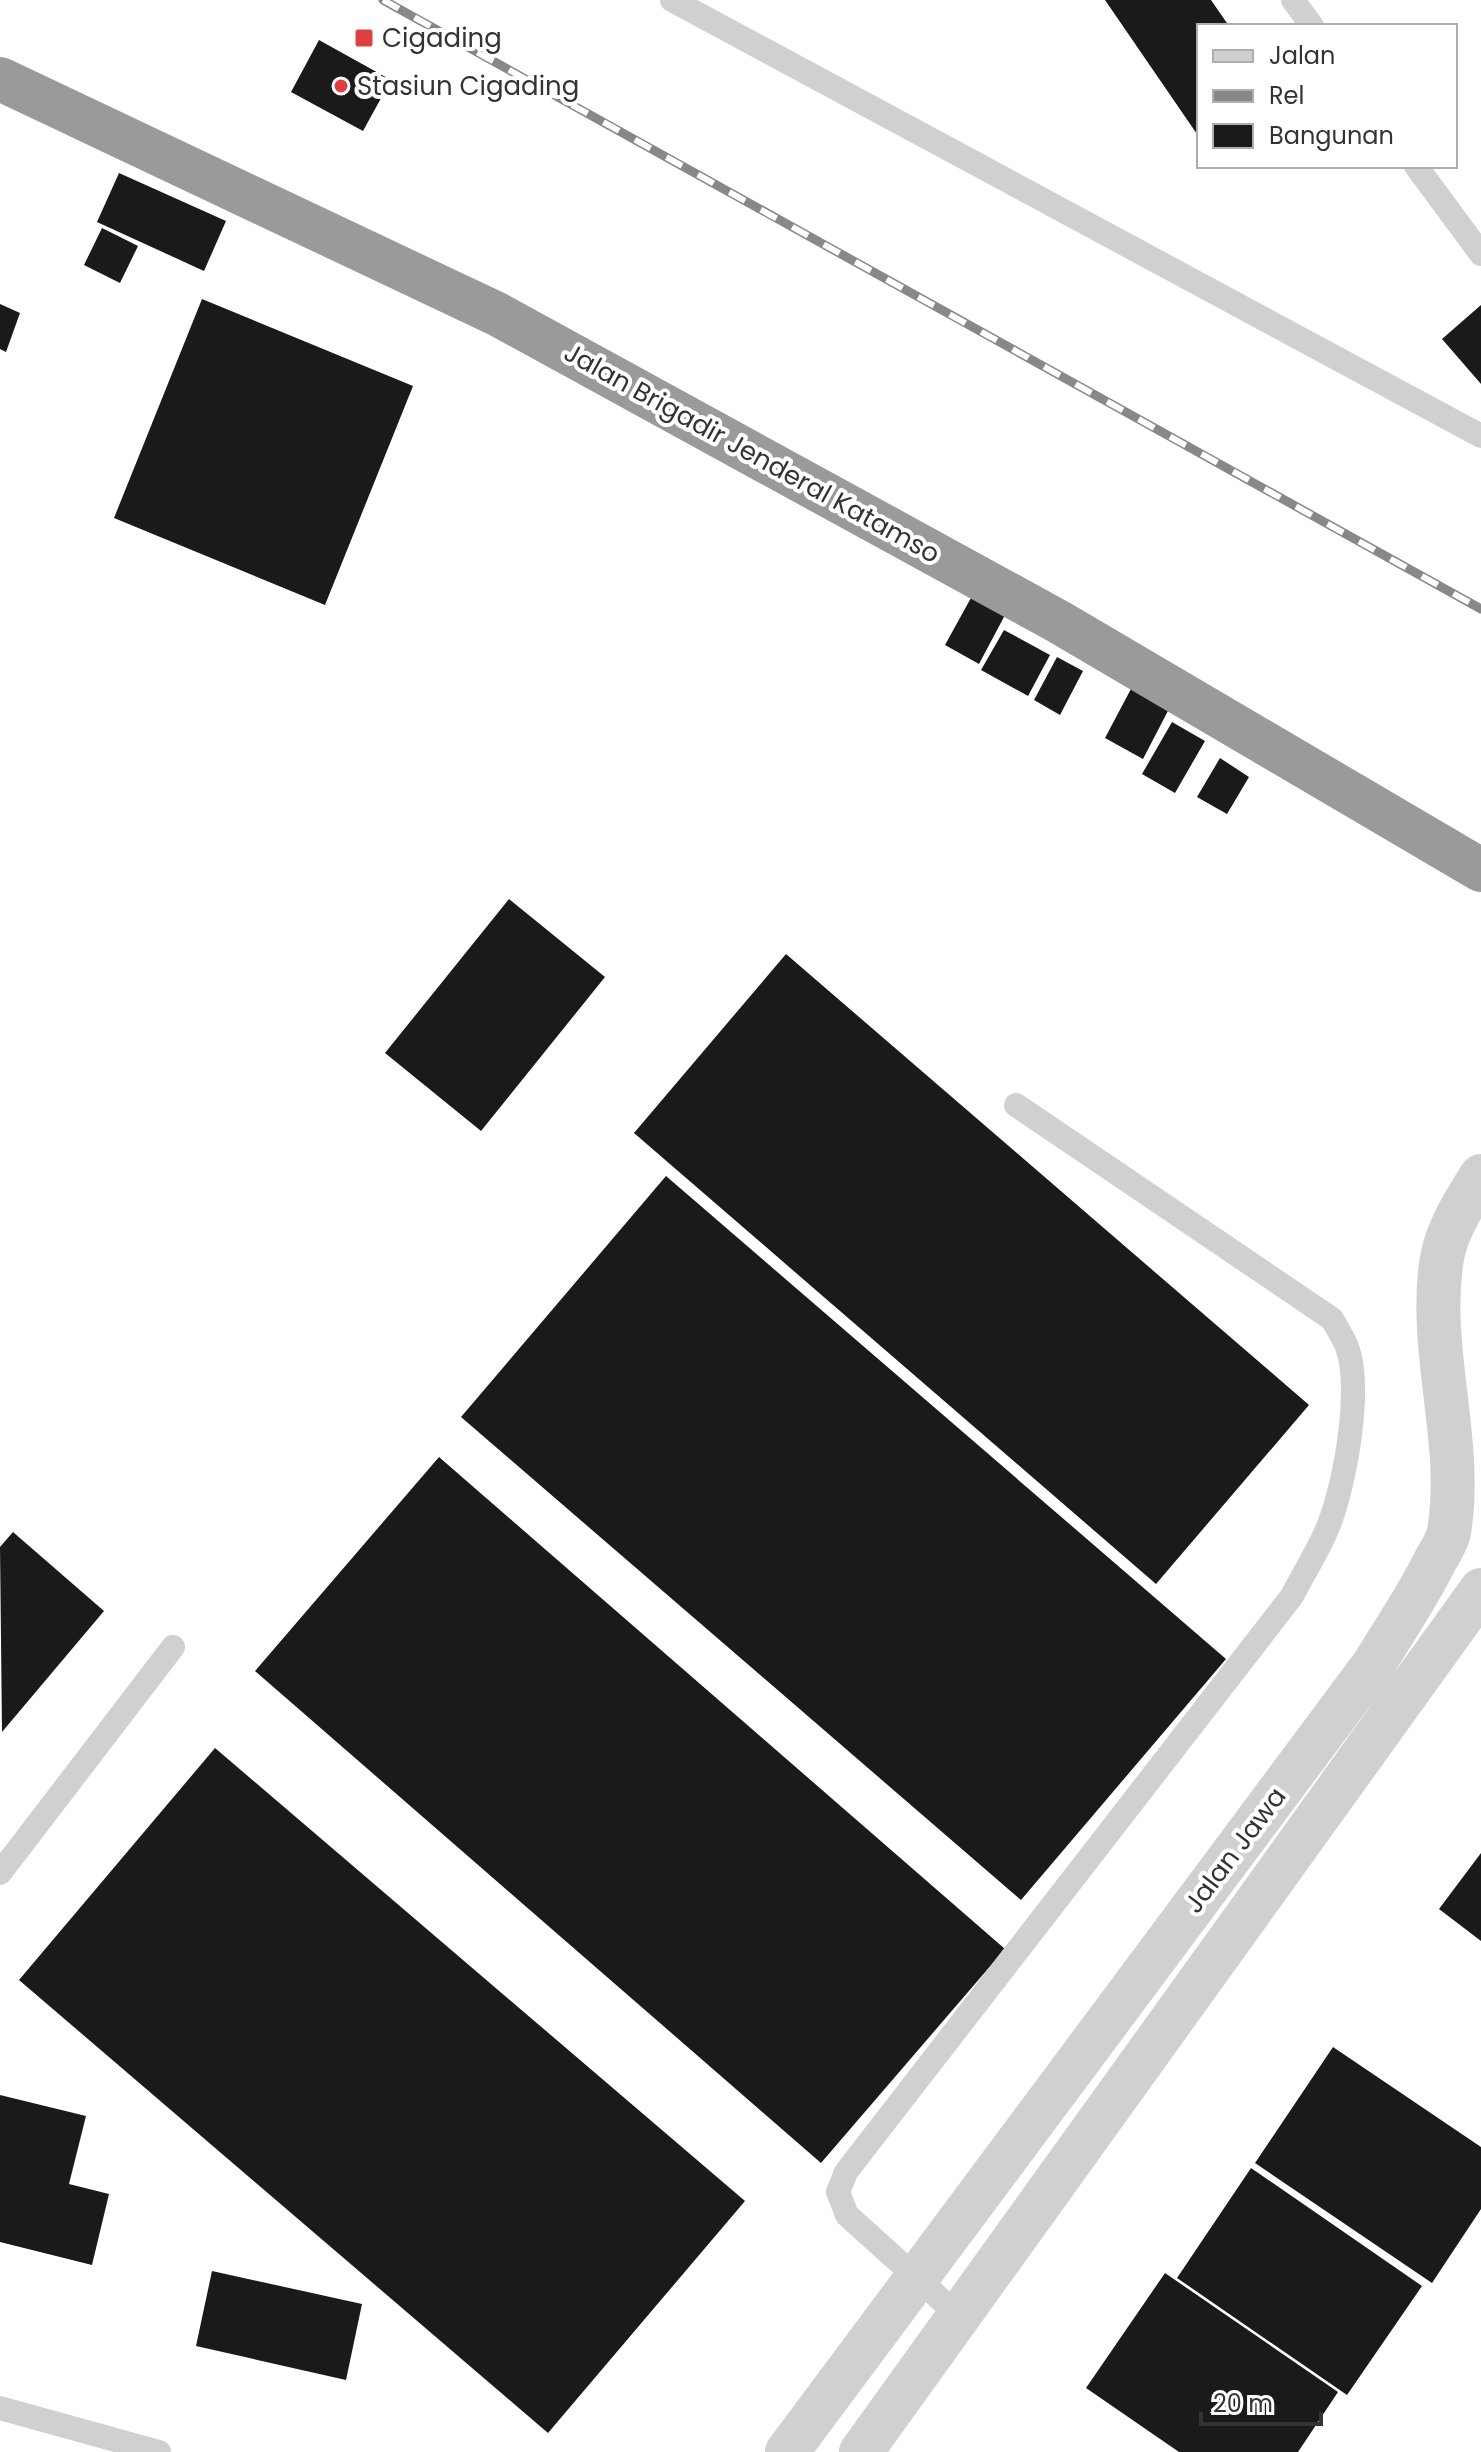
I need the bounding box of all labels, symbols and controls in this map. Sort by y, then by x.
place label: Cigading [382,20,502,56]
legend [1197,24,1457,168]
marker: Cigading [353,27,375,49]
text: Jalan [1269,39,1335,72]
place label: Stasiun Cigading [357,68,579,104]
marker: Stasiun Cigading [332,77,350,95]
text: Rel [1269,79,1304,112]
text: Bangunan [1269,119,1394,152]
street label: Jalan Brigadir Jenderal Katamso [558,334,946,572]
street label: Jalan Jawa [1176,1780,1294,1920]
scale bar [1201,2376,1321,2426]
text: 20 m [1213,2387,1273,2420]

